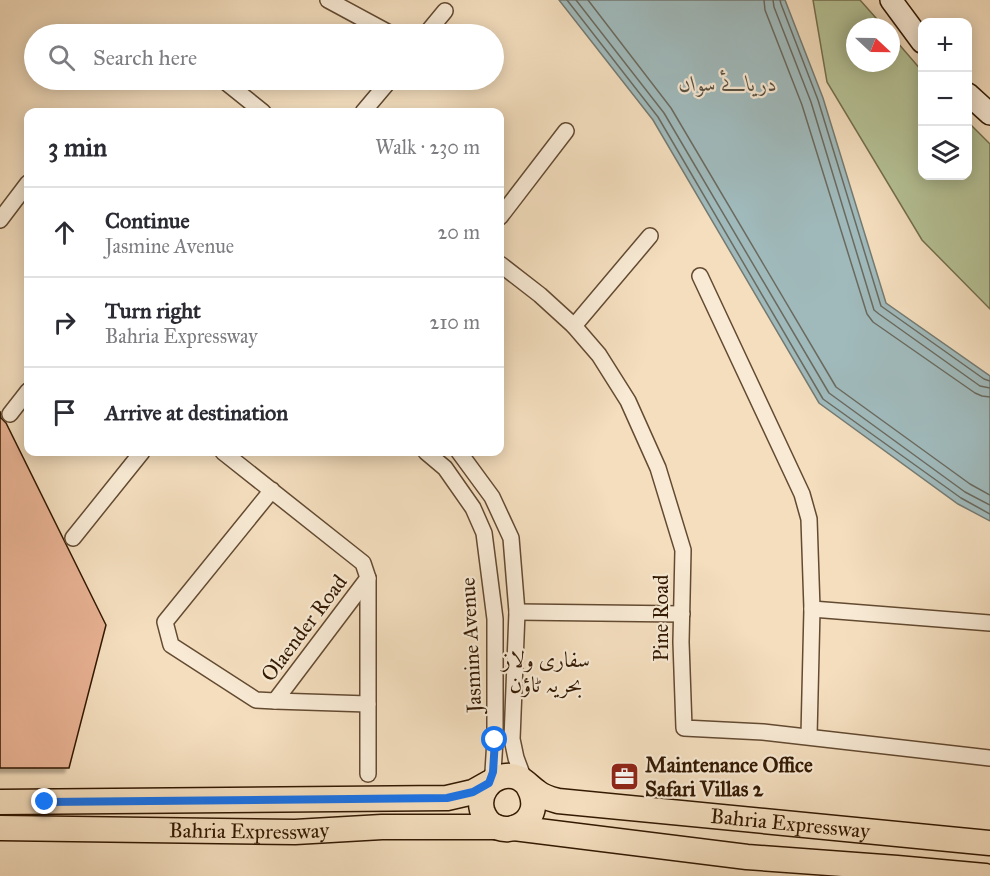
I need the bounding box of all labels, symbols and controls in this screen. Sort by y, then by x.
north arrow [846,18,900,72]
map controls [918,18,972,180]
button: + [918,18,972,72]
search box [24,24,504,90]
icon: search [45,41,78,74]
text: Search here [93,44,197,71]
water label: دریائے سواں [679,69,777,97]
button: − [918,72,972,126]
button: layers [918,126,972,180]
text: 3 min [48,131,107,163]
text: Walk · 230 m [375,135,480,159]
text: Continue [105,207,190,234]
icon: ahead [48,216,81,249]
text: 20 m [437,220,480,244]
text: Jasmine Avenue [105,234,234,258]
text: Turn right [105,297,201,324]
icon: right [48,306,81,339]
text: 210 m [430,310,480,334]
text: Bahria Expressway [105,324,258,348]
icon: arrive [48,396,81,429]
text: Arrive at destination [105,399,288,426]
street label: Olaender Road [255,569,353,687]
street label: Pine Road [648,574,674,662]
street label: Jasmine Avenue [454,576,488,715]
district label: سفاری ولاز بحریہ ٹاؤن [500,646,590,699]
route start [481,726,507,752]
place label: Maintenance Office Safari Villas 2 [645,752,813,802]
office icon: Maintenance Office Safari Villas 2 [608,761,640,793]
route end [31,788,57,814]
street label: Bahria Expressway [709,803,872,844]
street label: Bahria Expressway [169,817,331,845]

